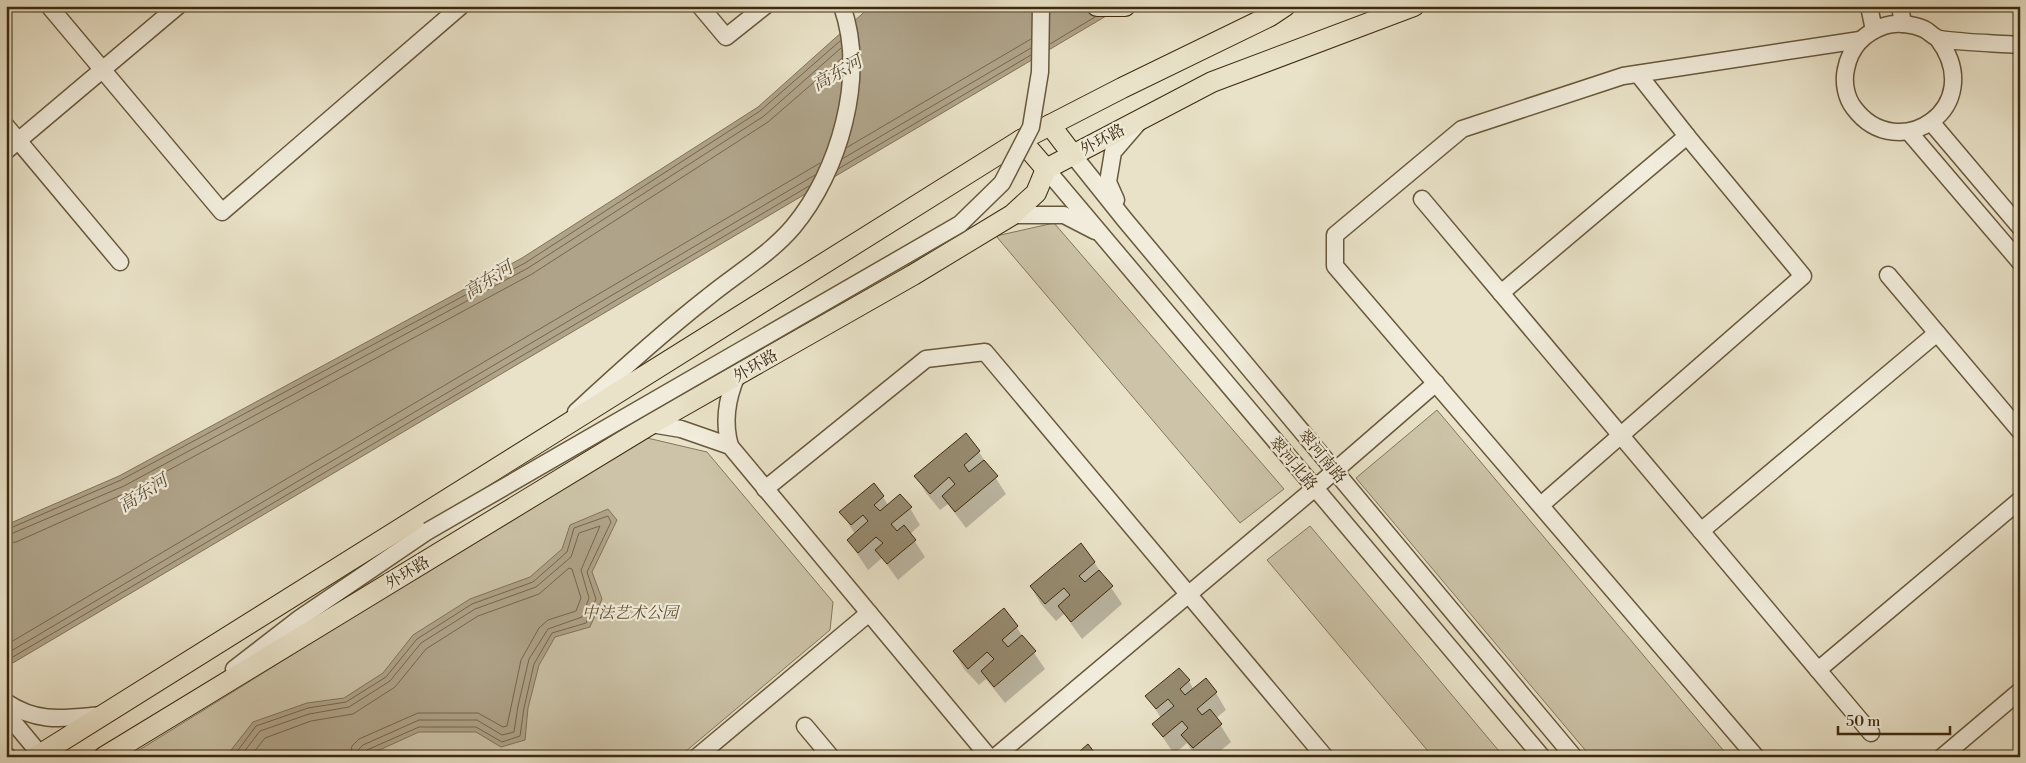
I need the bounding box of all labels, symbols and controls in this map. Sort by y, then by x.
water label: 高东河 [808,49,869,97]
street label: 外环路 [1077,120,1128,160]
water label: 高东河 [459,255,520,304]
street label: 外环路 [730,345,781,387]
street label: 翠河南路 [1294,426,1350,488]
street label: 翠河北路 [1265,433,1321,495]
water label: 高东河 [114,468,175,517]
street label: 外环路 [382,552,433,594]
park label: 中法艺术公园 [582,603,681,623]
scale bar [1838,703,1951,735]
text: 50 m [1846,712,1880,731]

